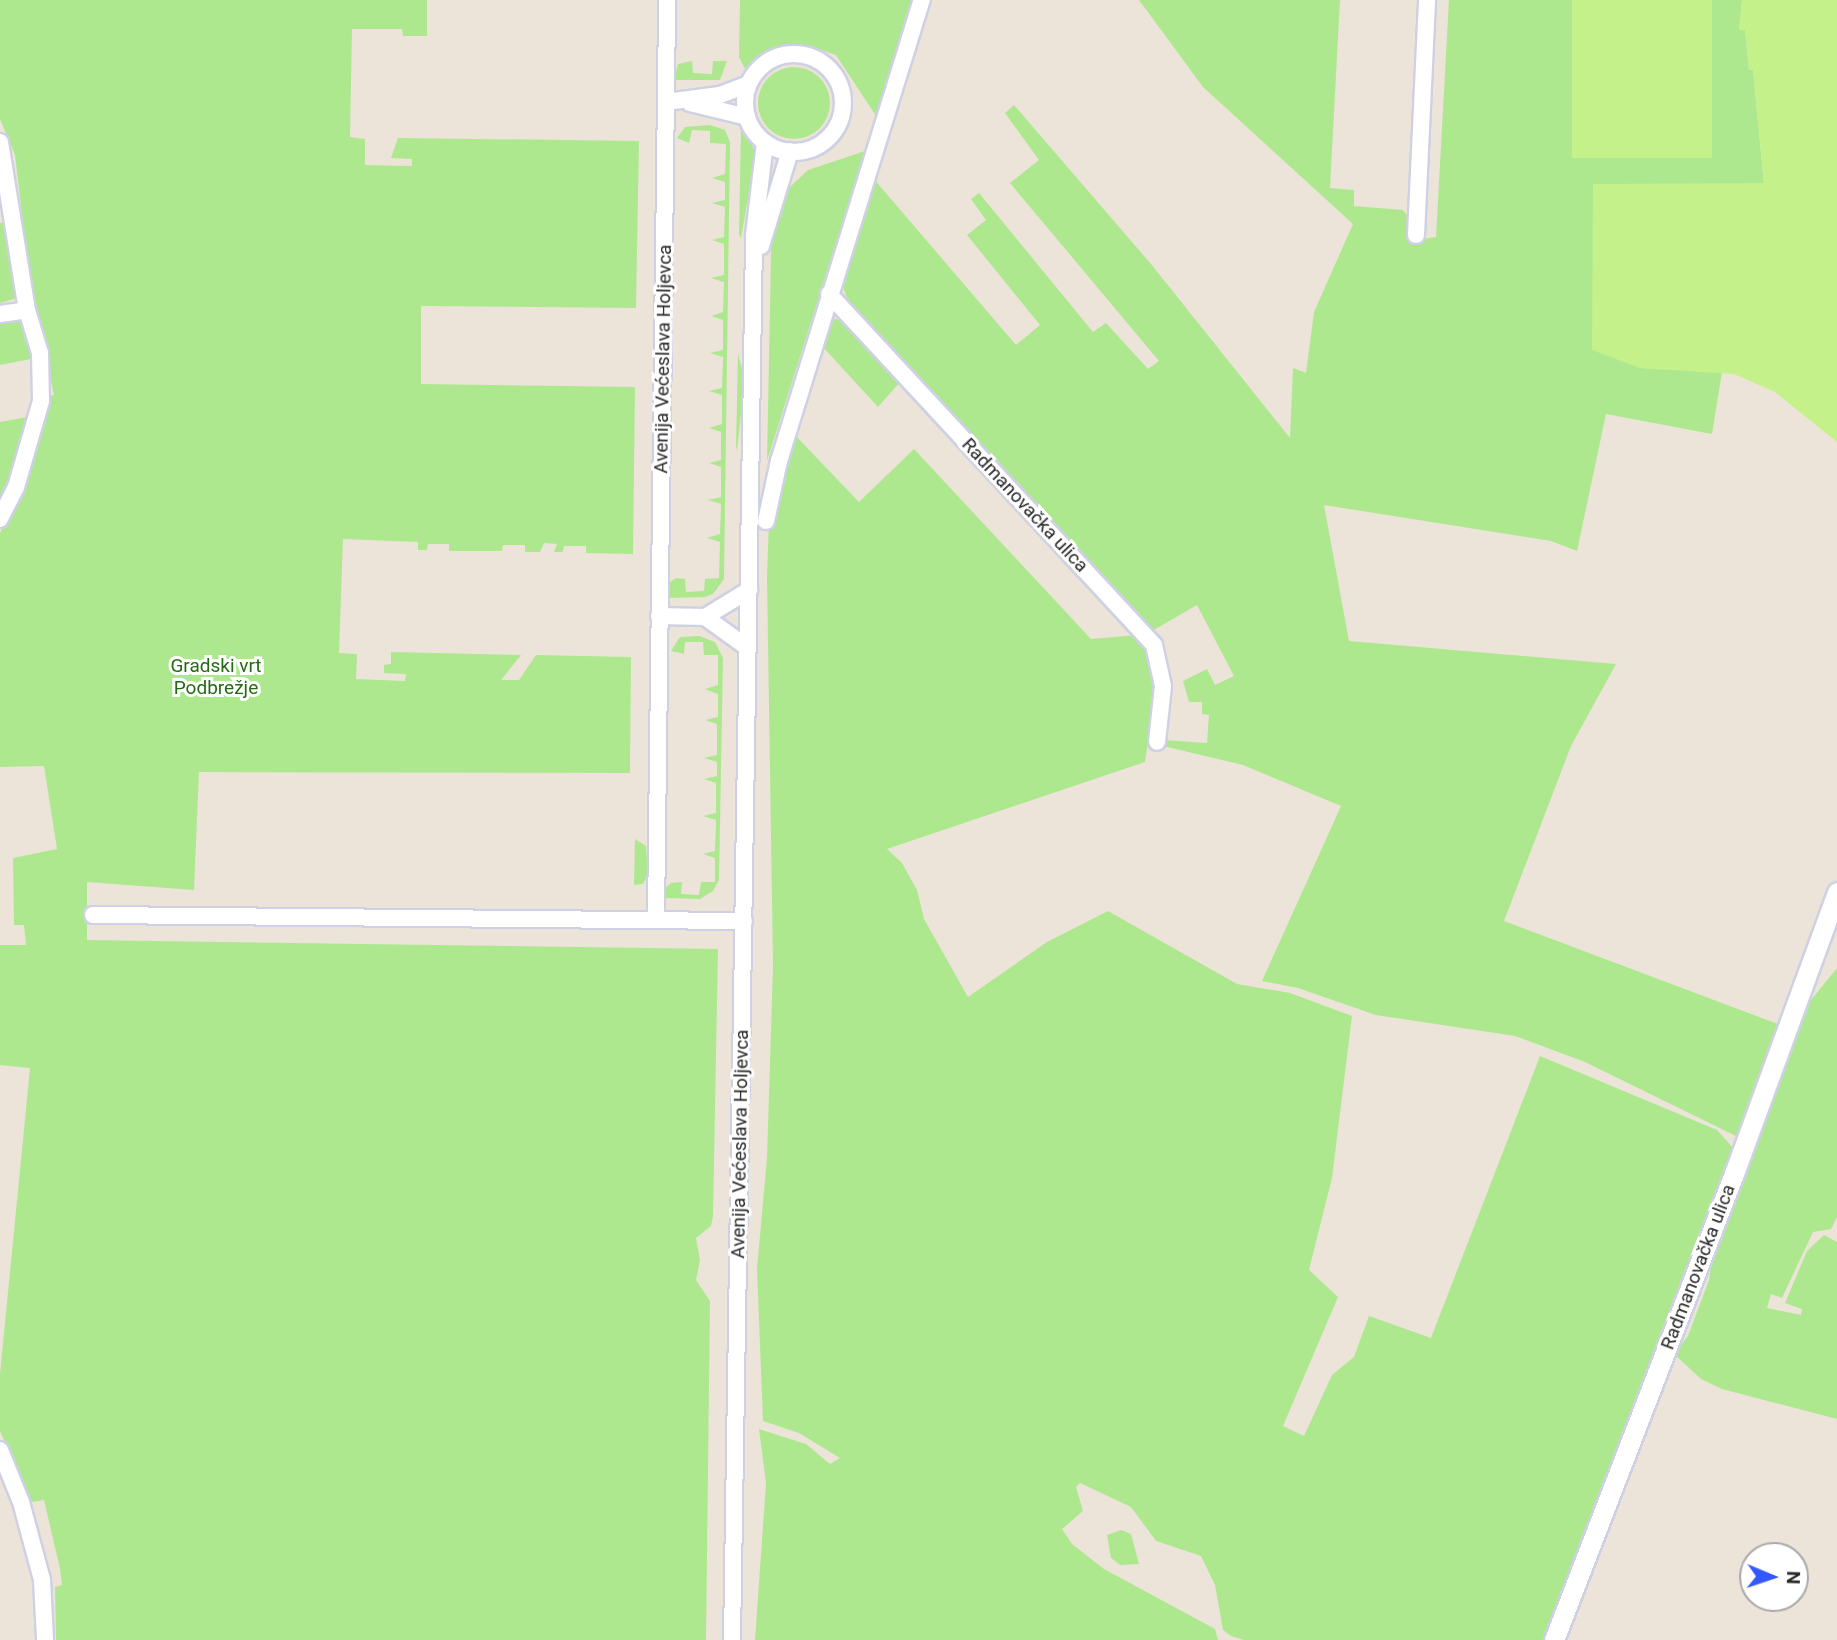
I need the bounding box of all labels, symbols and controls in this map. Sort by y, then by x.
street label: Avenija Većeslava Holjevca [650,244,676,474]
street label: Radmanovačka ulica [957,433,1093,577]
park label: Gradski vrt Podbrežje [170,655,262,699]
street label: Avenija Većeslava Holjevca [727,1029,753,1259]
street label: Radmanovačka ulica [1656,1181,1740,1353]
north arrow [1739,1542,1809,1612]
text: N [1782,1571,1805,1585]

